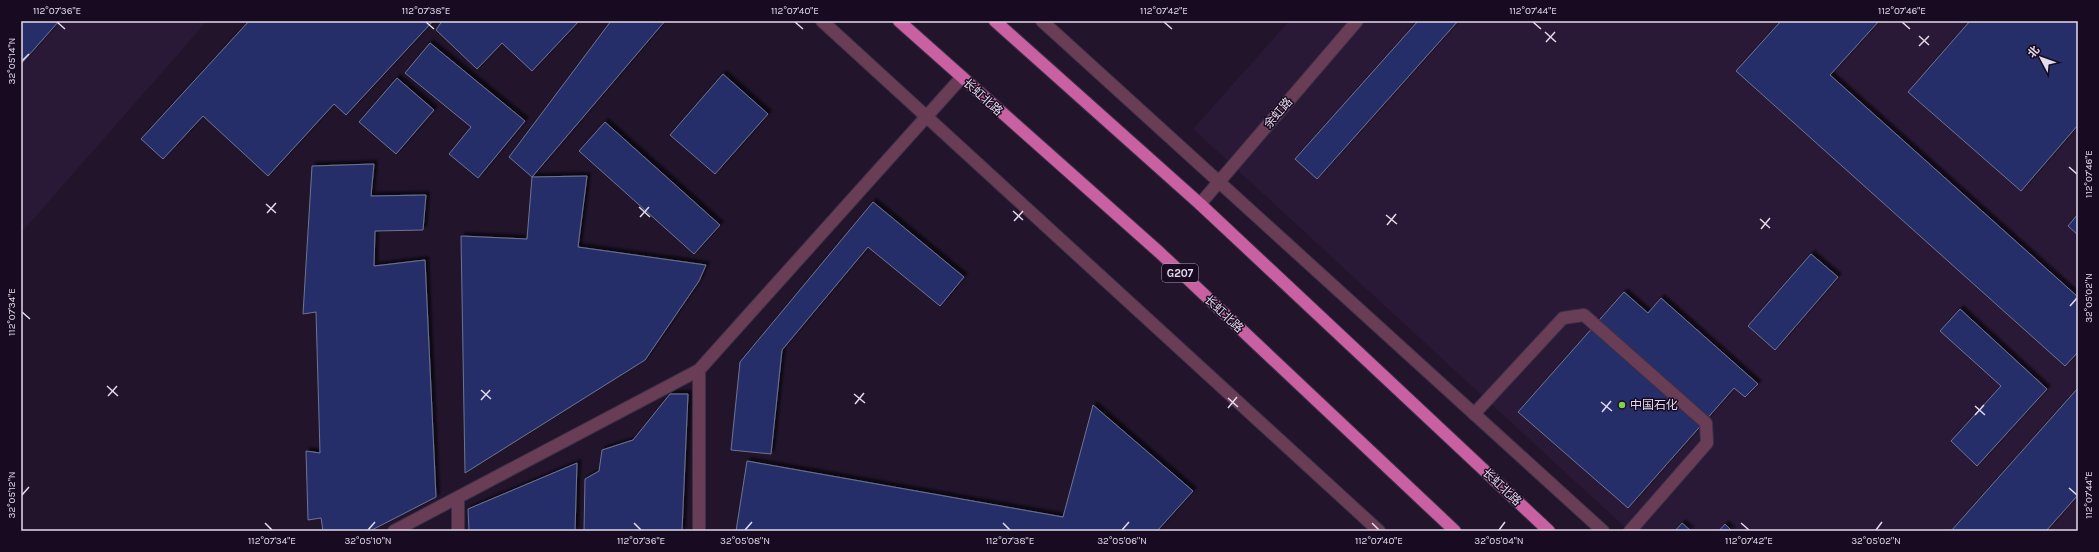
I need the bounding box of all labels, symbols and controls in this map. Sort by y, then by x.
text: 112°07'36"E [33,5,81,17]
text: 112°07'38"E [402,5,450,17]
text: 112°07'40"E [771,5,819,17]
text: 112°07'42"E [1140,5,1188,17]
text: 112°07'44"E [1509,5,1557,17]
text: 112°07'46"E [1878,5,1926,17]
text: 32°05'14"N [6,38,18,84]
north arrow [2021,38,2061,78]
text: 北 [2025,43,2042,60]
street label: 长虹北路 [960,76,1006,118]
street label: 余虹路 [1261,95,1295,131]
text: 112°07'46"E [2083,150,2095,198]
road number: G207 [1162,264,1198,282]
text: 32°05'02"N [2083,273,2095,323]
text: 112°07'34"E [6,288,18,336]
street label: 长虹北路 [1202,293,1246,335]
place label: 中国石化 [1630,398,1678,412]
marker: 中国石化 [1617,400,1627,410]
street label: 长虹北路 [1480,466,1524,508]
text: 32°05'12"N [6,471,18,519]
text: 112°07'44"E [2083,471,2095,519]
text: 112°07'34"E [248,535,296,547]
text: 32°05'10"N [344,535,392,547]
text: 112°07'36"E [617,535,665,547]
text: 32°05'08"N [720,535,770,547]
text: 112°07'38"E [986,535,1034,547]
text: 32°05'06"N [1097,535,1147,547]
text: 112°07'40"E [1355,535,1403,547]
text: 32°05'04"N [1474,535,1524,547]
text: 112°07'42"E [1725,535,1773,547]
text: 32°05'02"N [1851,535,1901,547]

